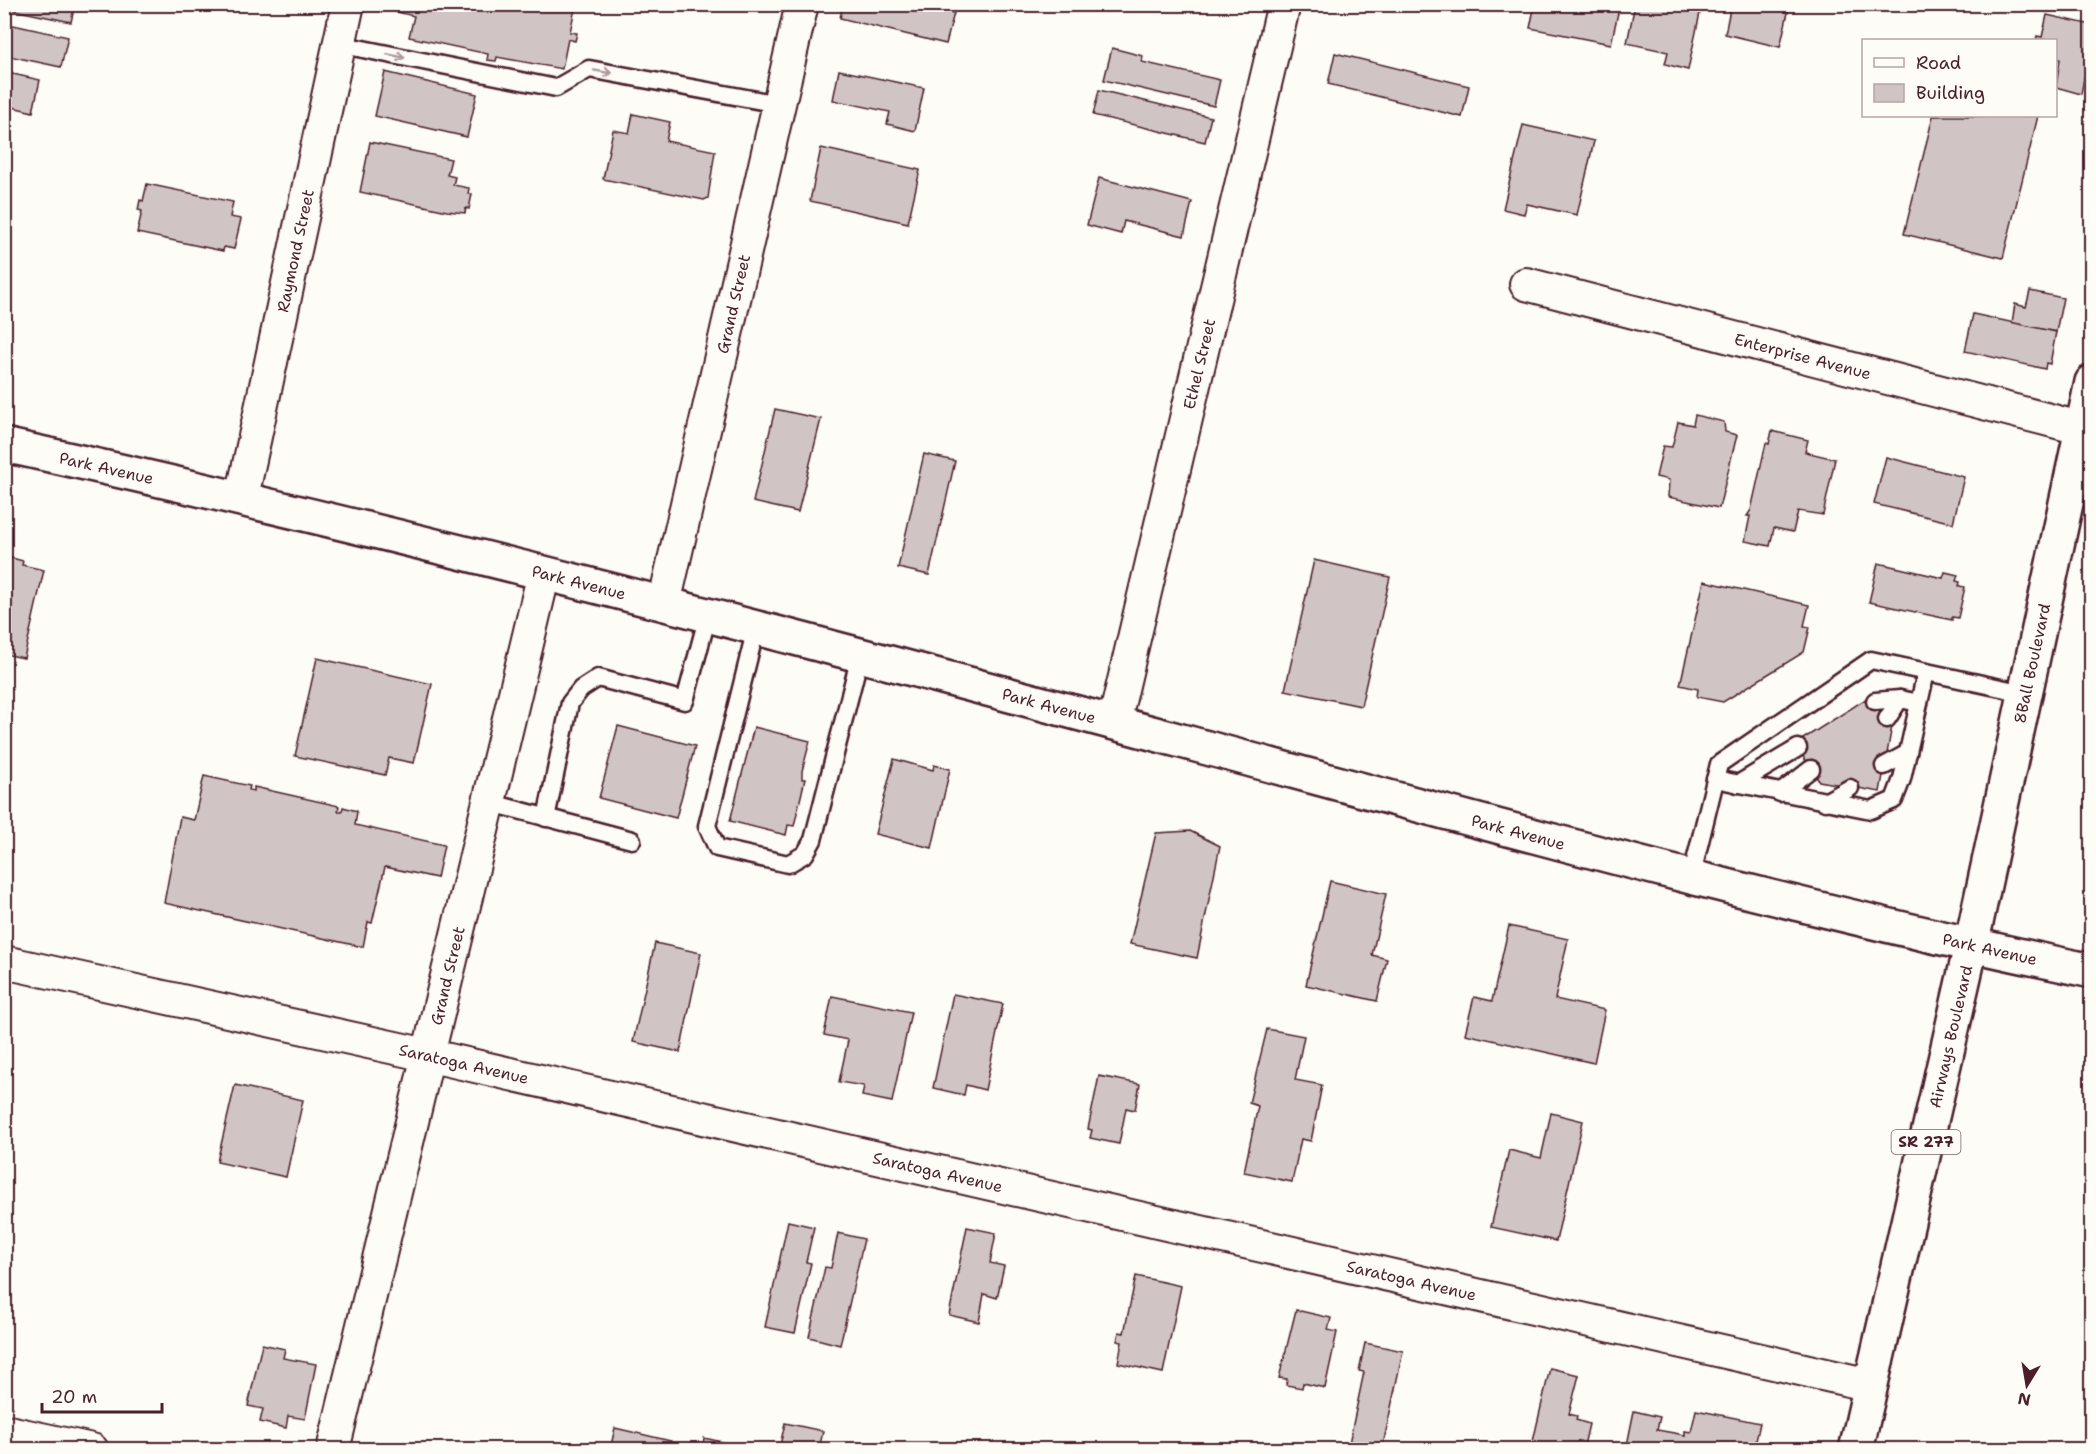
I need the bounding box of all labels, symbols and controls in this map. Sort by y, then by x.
legend [1862,39,2057,117]
one-way arrow [385,51,405,62]
text: Road [1916,51,1961,75]
one-way arrow [593,66,613,77]
text: Building [1916,81,1985,105]
street label: Raymond Street [272,187,318,314]
street label: Grand Street [711,252,755,355]
street label: Ethel Street [1178,316,1220,411]
street label: Enterprise Avenue [1732,328,1873,384]
street label: Park Avenue [57,447,156,489]
street label: Park Avenue [530,560,628,604]
street label: 8Ball Boulevard [2009,601,2055,725]
street label: Park Avenue [1000,683,1098,728]
street label: Park Avenue [1469,809,1567,854]
street label: Grand Street [425,924,469,1027]
street label: Park Avenue [1941,928,2039,970]
street label: Airways Boulevard [1924,963,1977,1110]
street label: Saratoga Avenue [397,1039,531,1088]
road number: SR 277 [1892,1130,1960,1154]
street label: Saratoga Avenue [871,1147,1005,1197]
street label: Saratoga Avenue [1345,1255,1478,1305]
north arrow [1997,1355,2057,1415]
scale bar [42,1376,162,1414]
text: 20 m [51,1385,97,1409]
text: N [2016,1388,2032,1411]

